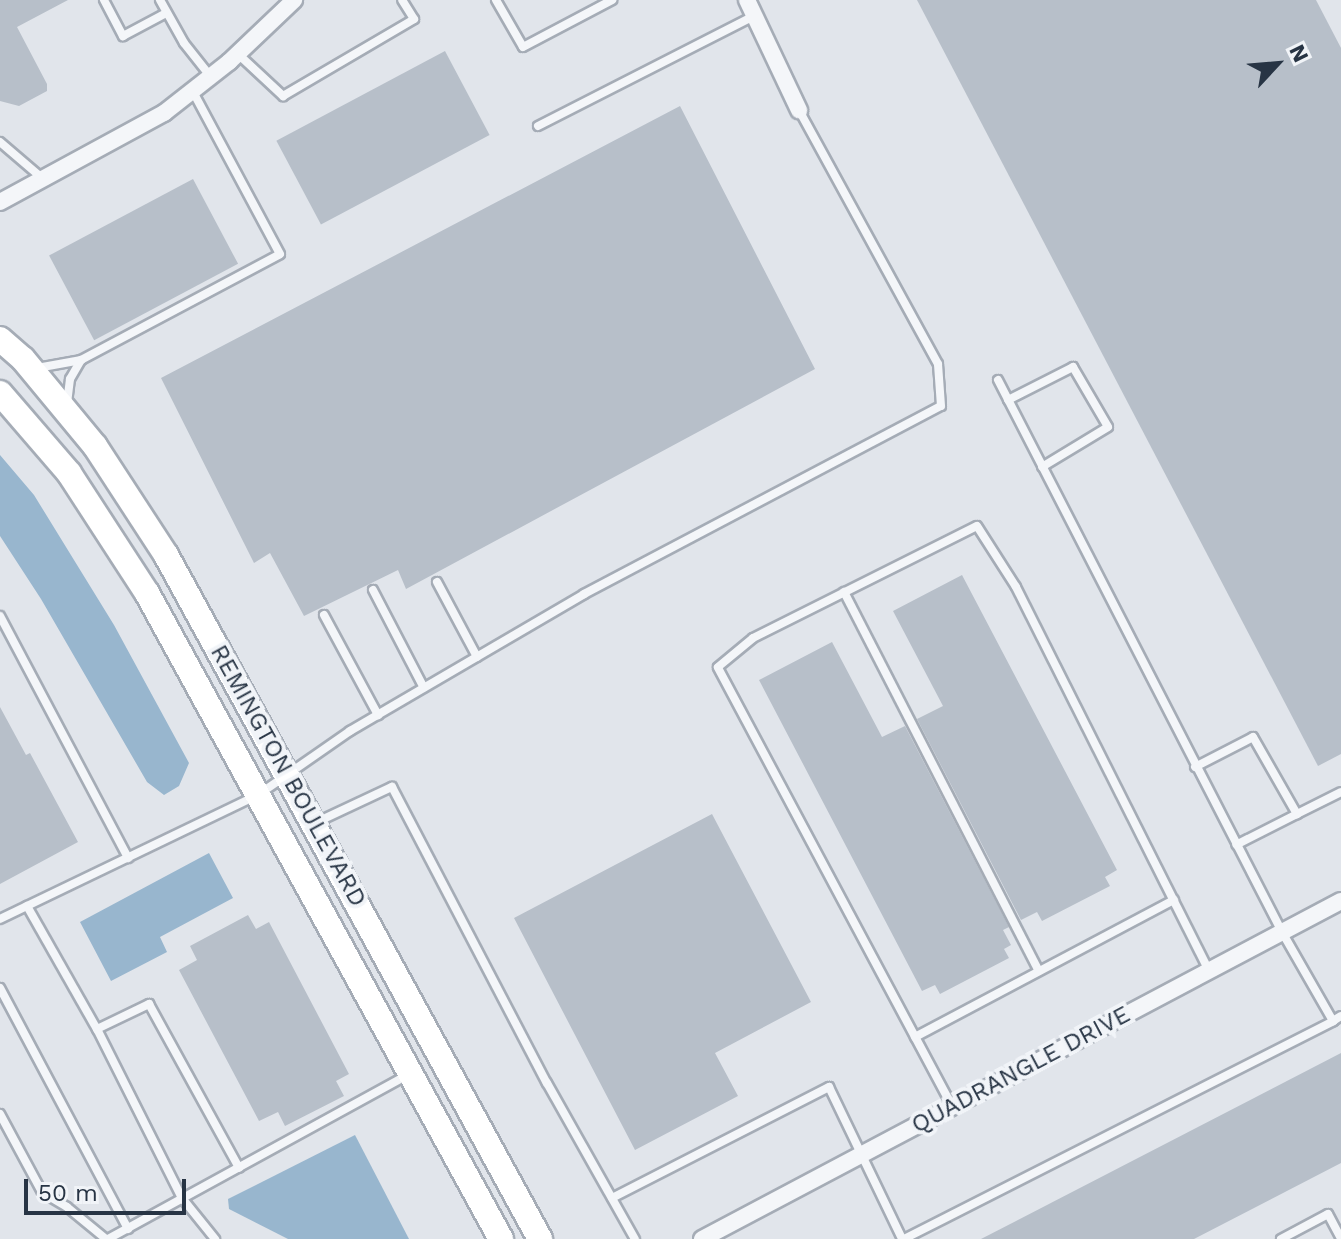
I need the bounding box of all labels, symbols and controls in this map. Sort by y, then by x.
north arrow [1237,24,1317,104]
text: N [1284,40,1314,66]
street label: REMINGTON BOULEVARD [204,640,372,912]
street label: QUADRANGLE DRIVE [907,1000,1135,1140]
scale bar [28,1163,190,1213]
text: 50 m [38,1179,98,1207]

